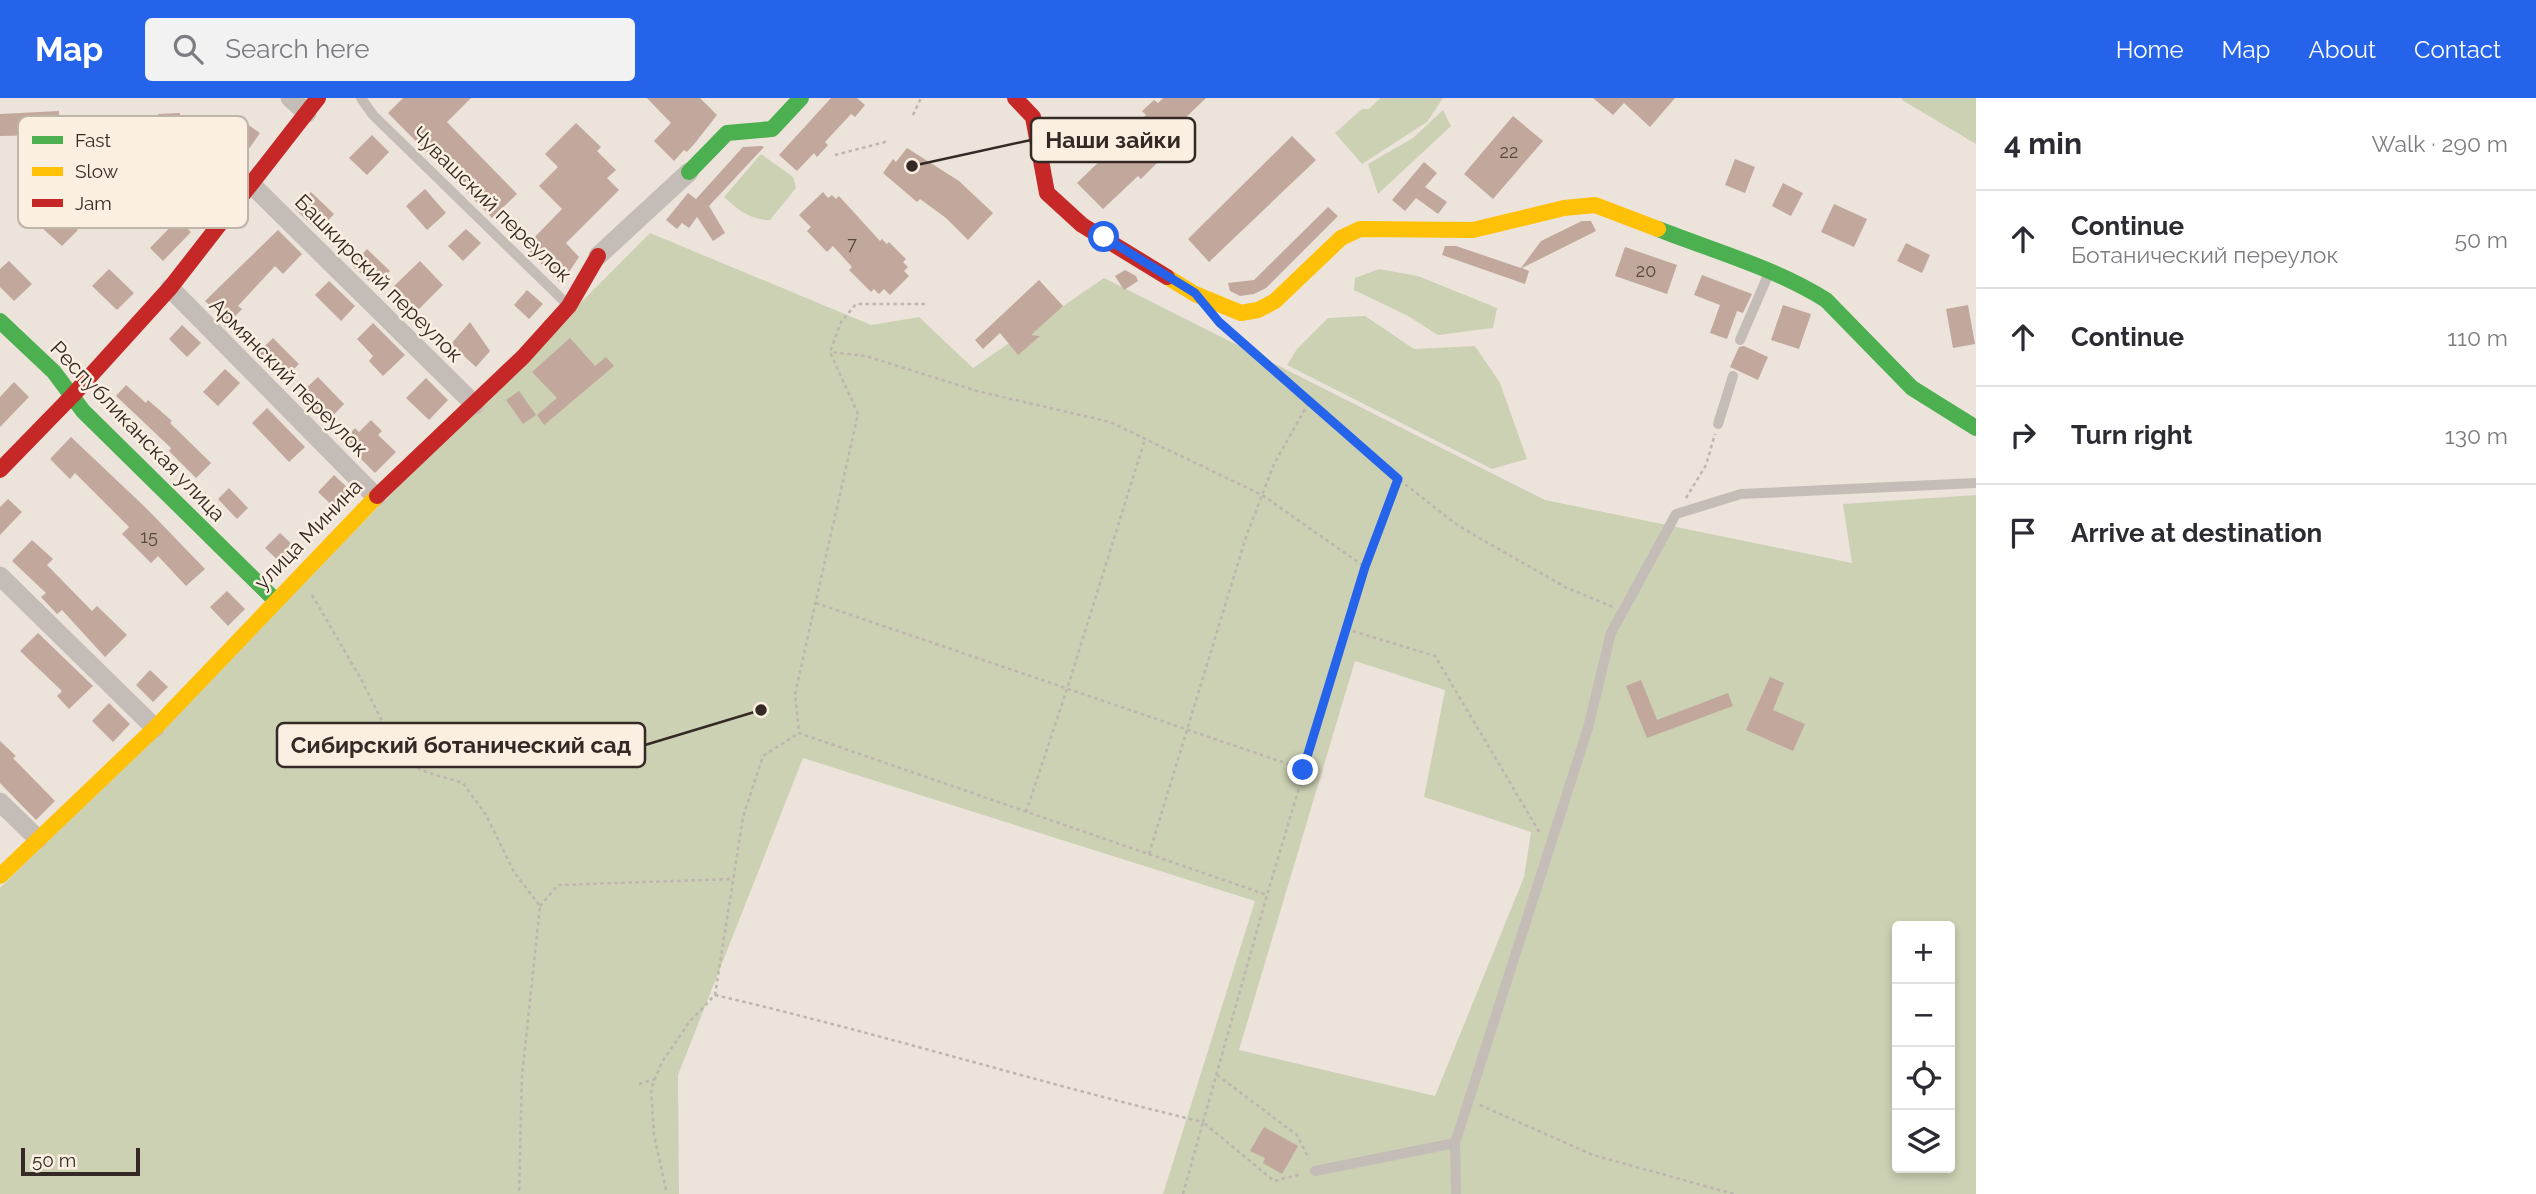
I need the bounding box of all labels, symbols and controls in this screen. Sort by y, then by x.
search box [145,18,635,81]
text: Map [35,30,103,69]
icon: search [169,30,207,68]
text: Search here [225,34,370,64]
text: Home [2116,35,2184,64]
text: Map [2222,35,2270,64]
text: About [2308,35,2376,64]
text: Contact [2414,35,2501,64]
legend [18,116,248,228]
callout: Наши зайки [1031,118,1195,162]
street label: Чувашский переулок [407,121,577,287]
text: Наши зайки [1045,126,1181,153]
text: 4 min [2004,126,2082,161]
text: Fast [75,129,111,151]
text: Walk · 290 m [2372,130,2508,157]
house number: 22 [1500,141,1518,162]
text: Slow [75,160,119,182]
street label: Башкирский переулок [290,189,468,367]
text: Jam [75,192,112,214]
text: Continue [2071,211,2184,241]
icon: ahead [2004,220,2042,258]
route start [1088,221,1119,252]
text: 50 m [2454,226,2508,253]
house number: 7 [847,233,857,254]
text: Ботанический переулок [2071,241,2338,268]
house number: 20 [1636,260,1656,281]
street label: Армянский переулок [205,293,373,461]
icon: ahead [2004,318,2042,356]
text: Continue [2071,322,2184,352]
text: 110 m [2447,324,2508,351]
street label: Республиканская улица [45,336,231,526]
icon: right [2004,416,2042,454]
text: Turn right [2071,420,2192,450]
text: 130 m [2445,422,2508,449]
street label: улица Минина [249,474,367,594]
icon: arrive [2004,514,2042,552]
text: Arrive at destination [2071,518,2322,548]
house number: 15 [140,526,158,547]
callout: Сибирский ботанический сад [277,723,645,767]
text: Сибирский ботанический сад [291,731,631,758]
route end [1287,754,1318,785]
map controls [1892,921,1955,1173]
button: + [1892,921,1955,984]
button: − [1892,984,1955,1047]
button: locate [1892,1047,1955,1110]
button: layers [1892,1110,1955,1173]
scale bar [21,1145,140,1177]
text: 50 m [32,1149,76,1171]

